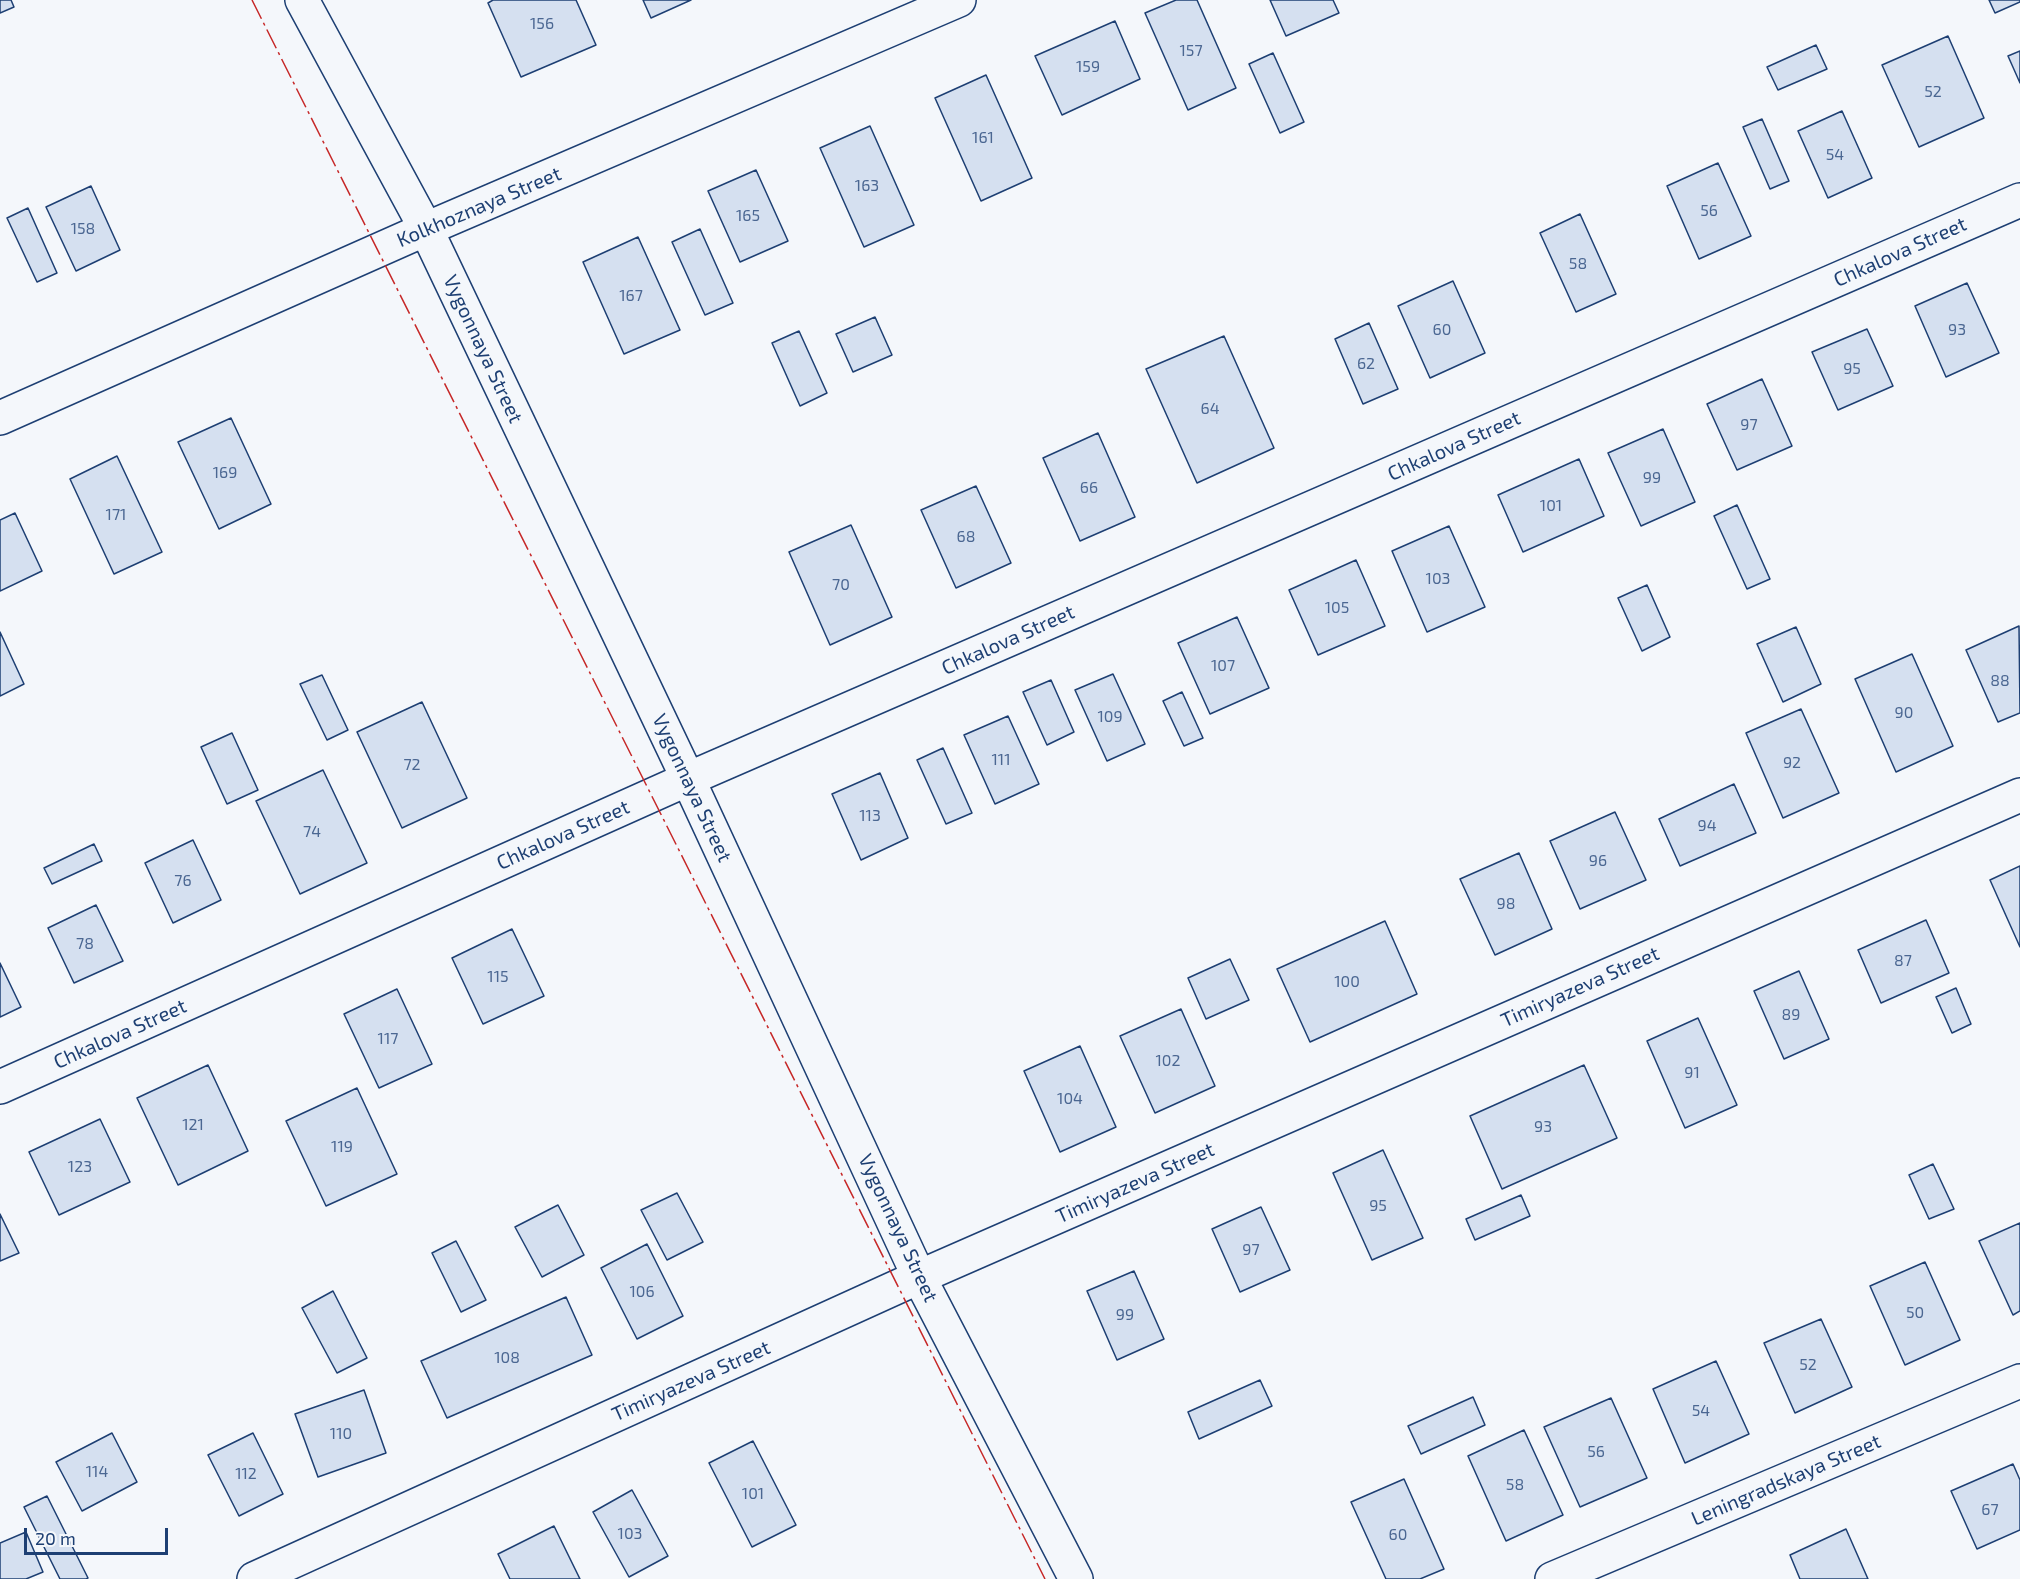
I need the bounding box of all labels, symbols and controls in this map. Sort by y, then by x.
house number: 156 [530,14,554,34]
house number: 157 [1179,41,1203,61]
house number: 159 [1076,57,1100,77]
house number: 52 [1924,82,1942,102]
house number: 161 [972,128,994,148]
house number: 54 [1826,145,1844,165]
street label: Kolkhoznaya Street [393,162,565,252]
house number: 163 [855,176,879,196]
house number: 56 [1700,201,1718,221]
house number: 165 [736,206,760,226]
street label: Chkalova Street [1830,212,1970,292]
house number: 158 [71,219,95,239]
house number: 58 [1569,254,1587,274]
street label: Vygonnaya Street [438,271,528,427]
house number: 167 [619,286,643,306]
house number: 60 [1433,320,1451,340]
house number: 93 [1948,320,1966,340]
house number: 62 [1357,354,1375,374]
house number: 95 [1843,359,1861,379]
house number: 64 [1201,399,1219,419]
street label: Chkalova Street [1384,406,1524,486]
house number: 97 [1740,415,1758,435]
house number: 169 [213,463,237,483]
house number: 99 [1643,468,1661,488]
house number: 66 [1080,478,1098,498]
house number: 101 [1540,496,1562,516]
house number: 171 [106,505,126,525]
house number: 68 [957,527,975,547]
house number: 103 [1426,569,1450,589]
house number: 70 [832,575,850,595]
house number: 105 [1325,598,1349,618]
street label: Chkalova Street [938,600,1078,680]
house number: 107 [1211,656,1235,676]
house number: 88 [1990,671,2010,691]
house number: 90 [1895,703,1913,723]
house number: 109 [1097,707,1123,727]
street label: Vygonnaya Street [647,710,737,866]
house number: 111 [991,750,1011,770]
house number: 92 [1783,753,1801,773]
house number: 72 [403,755,421,775]
street label: Chkalova Street [493,795,633,875]
house number: 113 [859,806,881,826]
house number: 94 [1698,816,1716,836]
house number: 74 [303,822,321,842]
house number: 96 [1589,851,1607,871]
house number: 76 [174,871,192,891]
house number: 98 [1497,894,1515,914]
house number: 78 [76,934,94,954]
street label: Timiryazeva Street [1497,941,1663,1033]
house number: 87 [1894,951,1912,971]
house number: 115 [487,967,509,987]
house number: 100 [1334,972,1360,992]
street label: Chkalova Street [50,994,190,1074]
house number: 89 [1782,1005,1800,1025]
house number: 117 [378,1029,398,1049]
house number: 102 [1155,1051,1181,1071]
house number: 91 [1684,1063,1700,1083]
house number: 104 [1057,1089,1083,1109]
house number: 121 [182,1115,204,1135]
house number: 93 [1534,1117,1552,1137]
house number: 119 [331,1137,353,1157]
street label: Timiryazeva Street [1052,1137,1218,1229]
street label: Vygonnaya Street [853,1150,943,1306]
house number: 123 [68,1157,92,1177]
house number: 95 [1369,1196,1387,1216]
house number: 97 [1242,1240,1260,1260]
house number: 106 [629,1282,655,1302]
house number: 50 [1906,1303,1924,1323]
house number: 99 [1116,1305,1134,1325]
street label: Timiryazeva Street [608,1335,774,1427]
house number: 108 [494,1348,520,1368]
house number: 52 [1799,1355,1817,1375]
house number: 54 [1692,1401,1710,1421]
house number: 110 [330,1424,352,1444]
street label: Leningradskaya Street [1688,1429,1884,1531]
house number: 56 [1587,1442,1605,1462]
house number: 114 [86,1462,108,1482]
house number: 112 [235,1464,257,1484]
house number: 58 [1506,1475,1524,1495]
house number: 101 [742,1484,764,1504]
house number: 67 [1981,1500,1999,1520]
scale bar [27,1516,171,1554]
house number: 103 [618,1524,642,1544]
house number: 60 [1389,1525,1407,1545]
text: 20 m [35,1527,76,1549]

